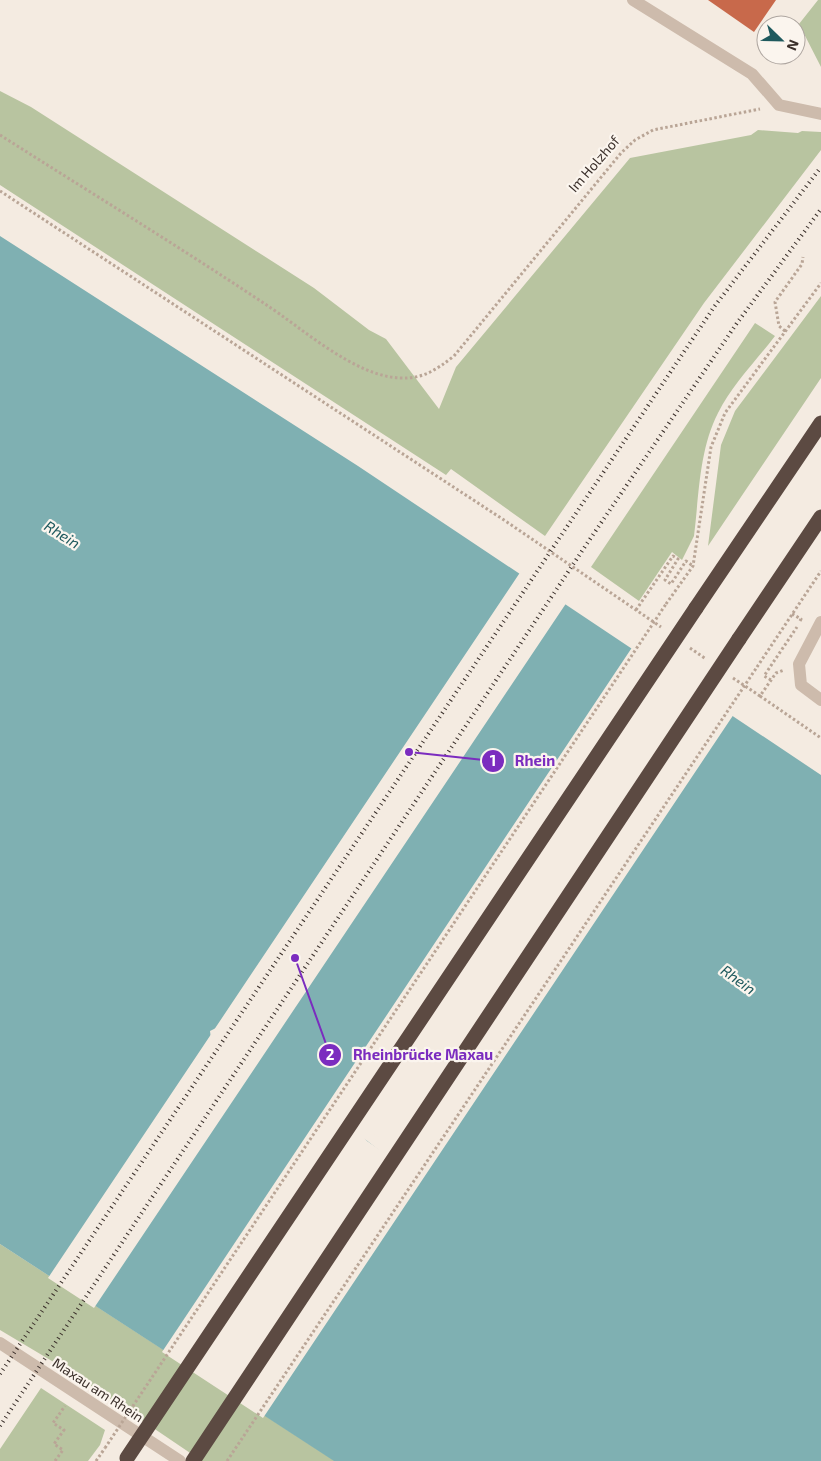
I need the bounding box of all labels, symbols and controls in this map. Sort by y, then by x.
north arrow [756,15,806,65]
text: N [784,37,803,53]
street label: Im Holzhof [565,132,623,195]
water label: Rhein [41,516,84,552]
callout: Rhein [480,746,565,776]
text: 1 [490,751,496,769]
text: Rhein [515,751,555,769]
water label: Rhein [718,961,759,998]
callout: Rheinbrücke Maxau [318,1040,503,1070]
text: 2 [326,1045,335,1063]
text: Rheinbrücke Maxau [353,1045,493,1063]
street label: Maxau am Rhein [50,1354,147,1425]

